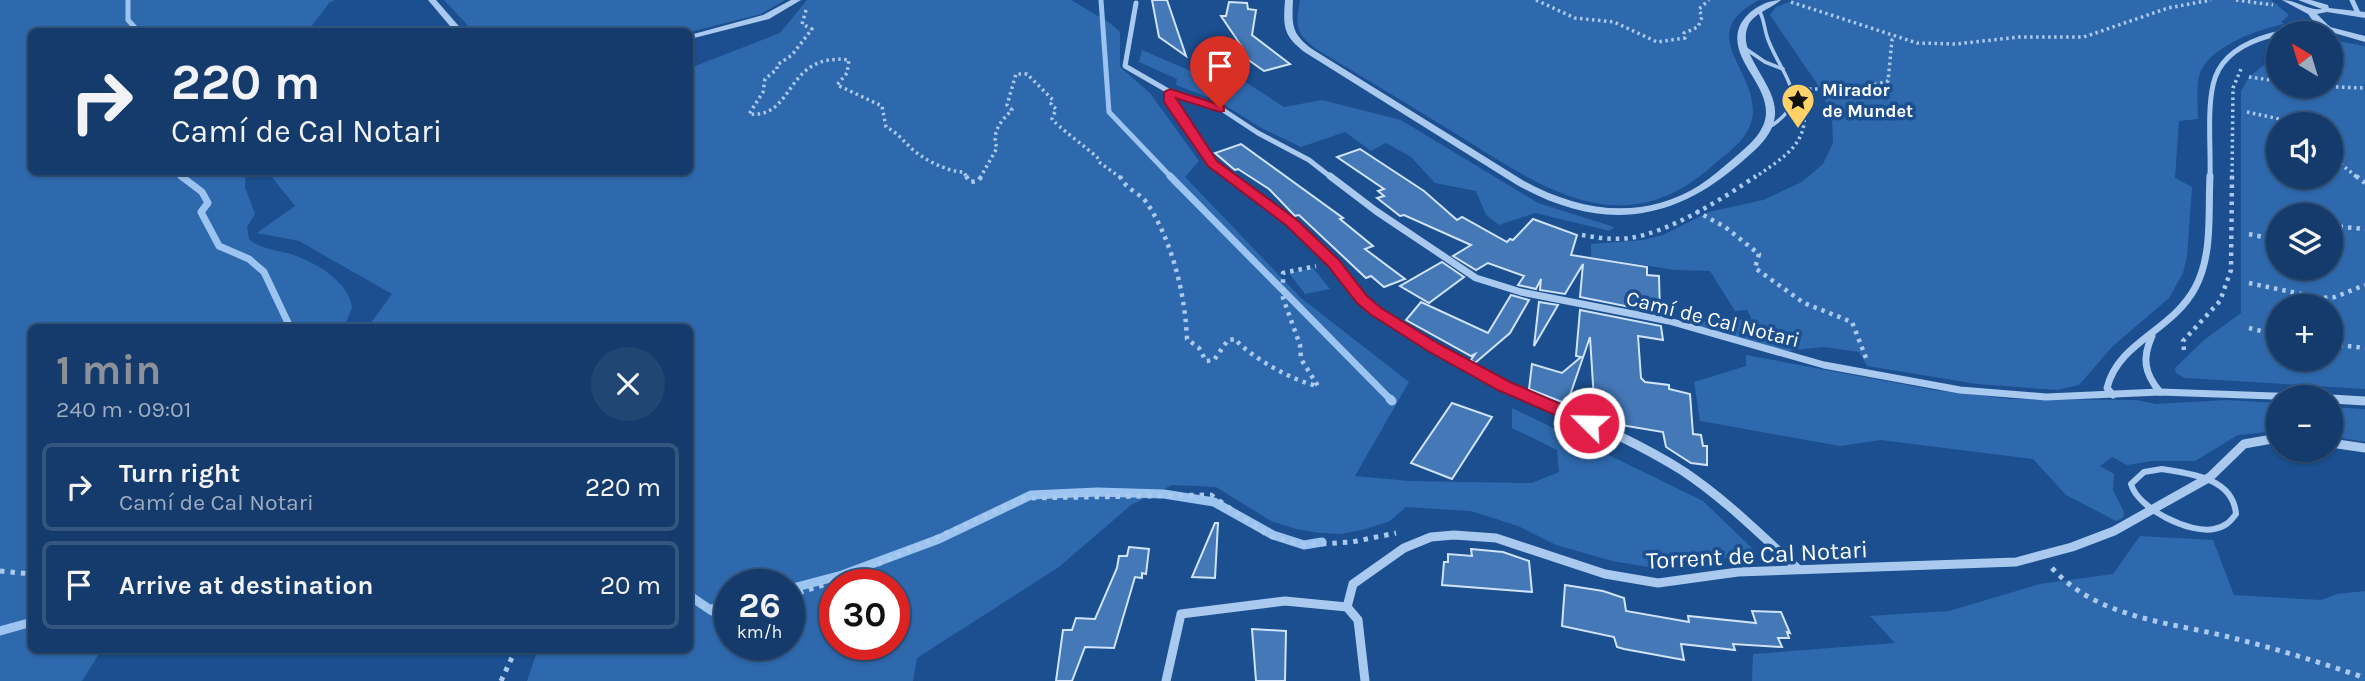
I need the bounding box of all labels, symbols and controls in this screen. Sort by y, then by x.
north arrow [2266,21,2343,98]
map controls [2266,21,2343,462]
pin [1190,36,1250,108]
icon: arrive [1201,47,1239,85]
text: 220 m [171,54,320,111]
icon: right [56,56,147,147]
place label: Mirador de Mundet [1822,79,1913,122]
place icon: Mirador de Mundet [1779,81,1817,130]
button: sound [2266,112,2343,189]
text: Camí de Cal Notari [171,113,442,150]
button: layers [2266,203,2343,280]
street label: Camí de Cal Notari [1624,286,1802,352]
button: + [2266,294,2343,371]
text: 1 min [56,345,161,395]
button: close [591,347,665,421]
button: − [2266,385,2343,462]
position arrow [1552,386,1626,460]
text: 240 m · 09:01 [56,396,191,423]
text: Turn right [119,458,240,489]
icon: right [60,468,98,506]
text: 220 m [585,472,661,503]
text: Camí de Cal Notari [119,489,314,516]
street label: Torrent de Cal Notari [1645,535,1869,575]
icon: arrive [60,566,98,604]
speed limit sign: 30 [819,569,910,660]
text: Arrive at destination [119,570,373,601]
text: 20 m [600,570,661,601]
text: 26 [738,585,781,626]
text: km/h [737,621,782,643]

